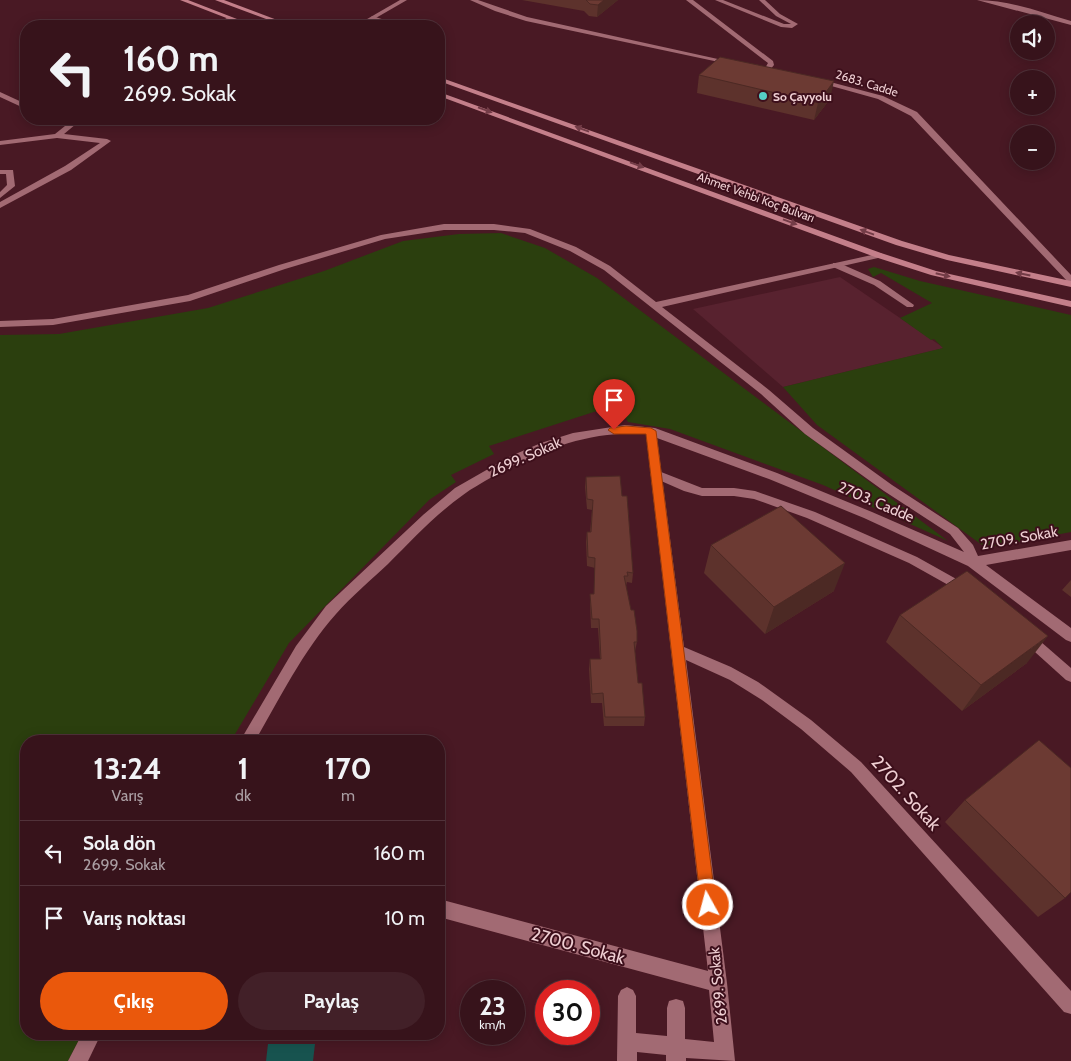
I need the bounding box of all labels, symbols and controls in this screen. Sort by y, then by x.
map controls [1010,15,1055,170]
button: sound [1010,15,1055,60]
text: 160 m [123,37,219,80]
icon: left [40,40,105,105]
street label: 2683. Cadde [834,66,900,100]
button: + [1010,70,1055,115]
text: 2699. Sokak [123,80,236,107]
place label: So Çayyolu [773,89,832,104]
marker: So Çayyolu [757,90,769,102]
one-way arrow [477,107,492,114]
one-way arrow [574,125,589,133]
button: − [1010,125,1055,170]
one-way arrow [630,162,645,170]
street label: Ahmet Vehbi Koç Bulvarı [695,169,817,225]
one-way arrow [782,219,797,226]
one-way arrow [859,228,874,235]
one-way arrow [1015,269,1031,277]
one-way arrow [936,271,951,279]
pin [593,379,635,430]
icon: arrive [600,386,628,414]
street label: 2699. Sokak [486,433,564,481]
street label: 2703. Cadde [835,478,917,526]
street label: 2709. Sokak [979,522,1059,554]
text: 13:24 [93,750,162,787]
text: 1 [238,750,249,787]
text: 170 [324,750,372,787]
street label: 2702. Sokak [867,751,946,836]
text: Varış [112,786,143,805]
text: dk [235,786,251,805]
text: m [341,786,355,805]
text: Sola dön [83,832,156,855]
icon: left [40,839,68,867]
text: 160 m [374,842,425,865]
text: 2699. Sokak [83,855,165,874]
position arrow [681,878,733,930]
icon: arrive [40,904,68,932]
text: Varış noktası [83,907,186,930]
text: 10 m [385,907,425,930]
street label: 2700. Sokak [529,923,628,969]
street label: 2699. Sokak [705,946,731,1025]
button: Çıkış [40,972,228,1030]
button: Paylaş [238,972,425,1030]
speed limit sign: 30 [535,980,600,1045]
text: 23 [479,991,506,1021]
text: km/h [479,1017,506,1032]

